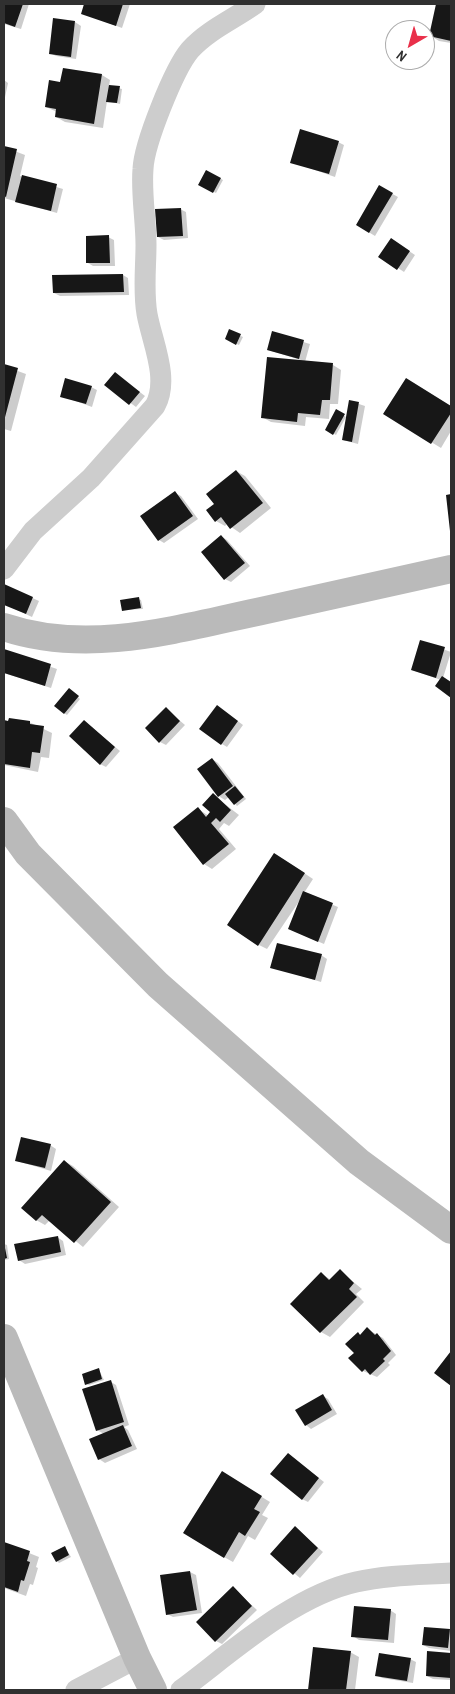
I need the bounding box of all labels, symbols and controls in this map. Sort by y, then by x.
north arrow [385,20,435,70]
text: N [393,46,410,66]

